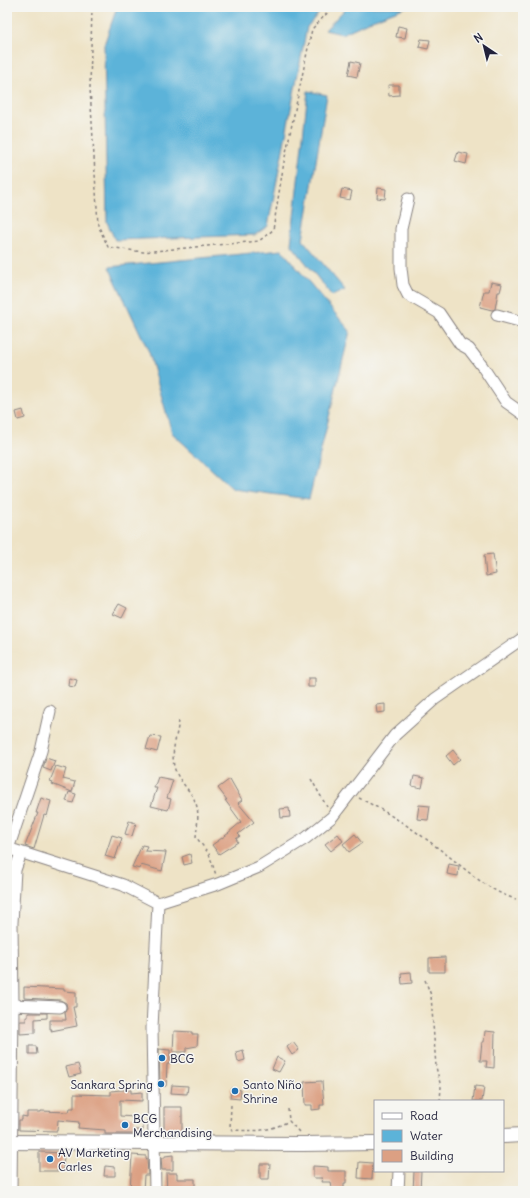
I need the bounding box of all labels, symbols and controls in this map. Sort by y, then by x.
north arrow [464,26,504,66]
text: N [471,30,485,46]
place label: BCG [170,1051,195,1066]
marker: BCG [157,1053,167,1063]
place label: Sankara Spring [70,1077,153,1092]
place label: Santo Niño Shrine [243,1077,302,1106]
marker: Sankara Spring [156,1079,166,1089]
marker: Santo Niño Shrine [230,1086,240,1096]
legend [374,1100,504,1172]
text: Road [410,1108,438,1123]
place label: BCG Merchandising [133,1111,212,1140]
marker: BCG Merchandising [120,1120,130,1130]
text: Water [410,1128,443,1143]
place label: AV Marketing Carles [58,1145,130,1174]
text: Building [410,1148,454,1163]
marker: AV Marketing Carles [45,1154,55,1164]

